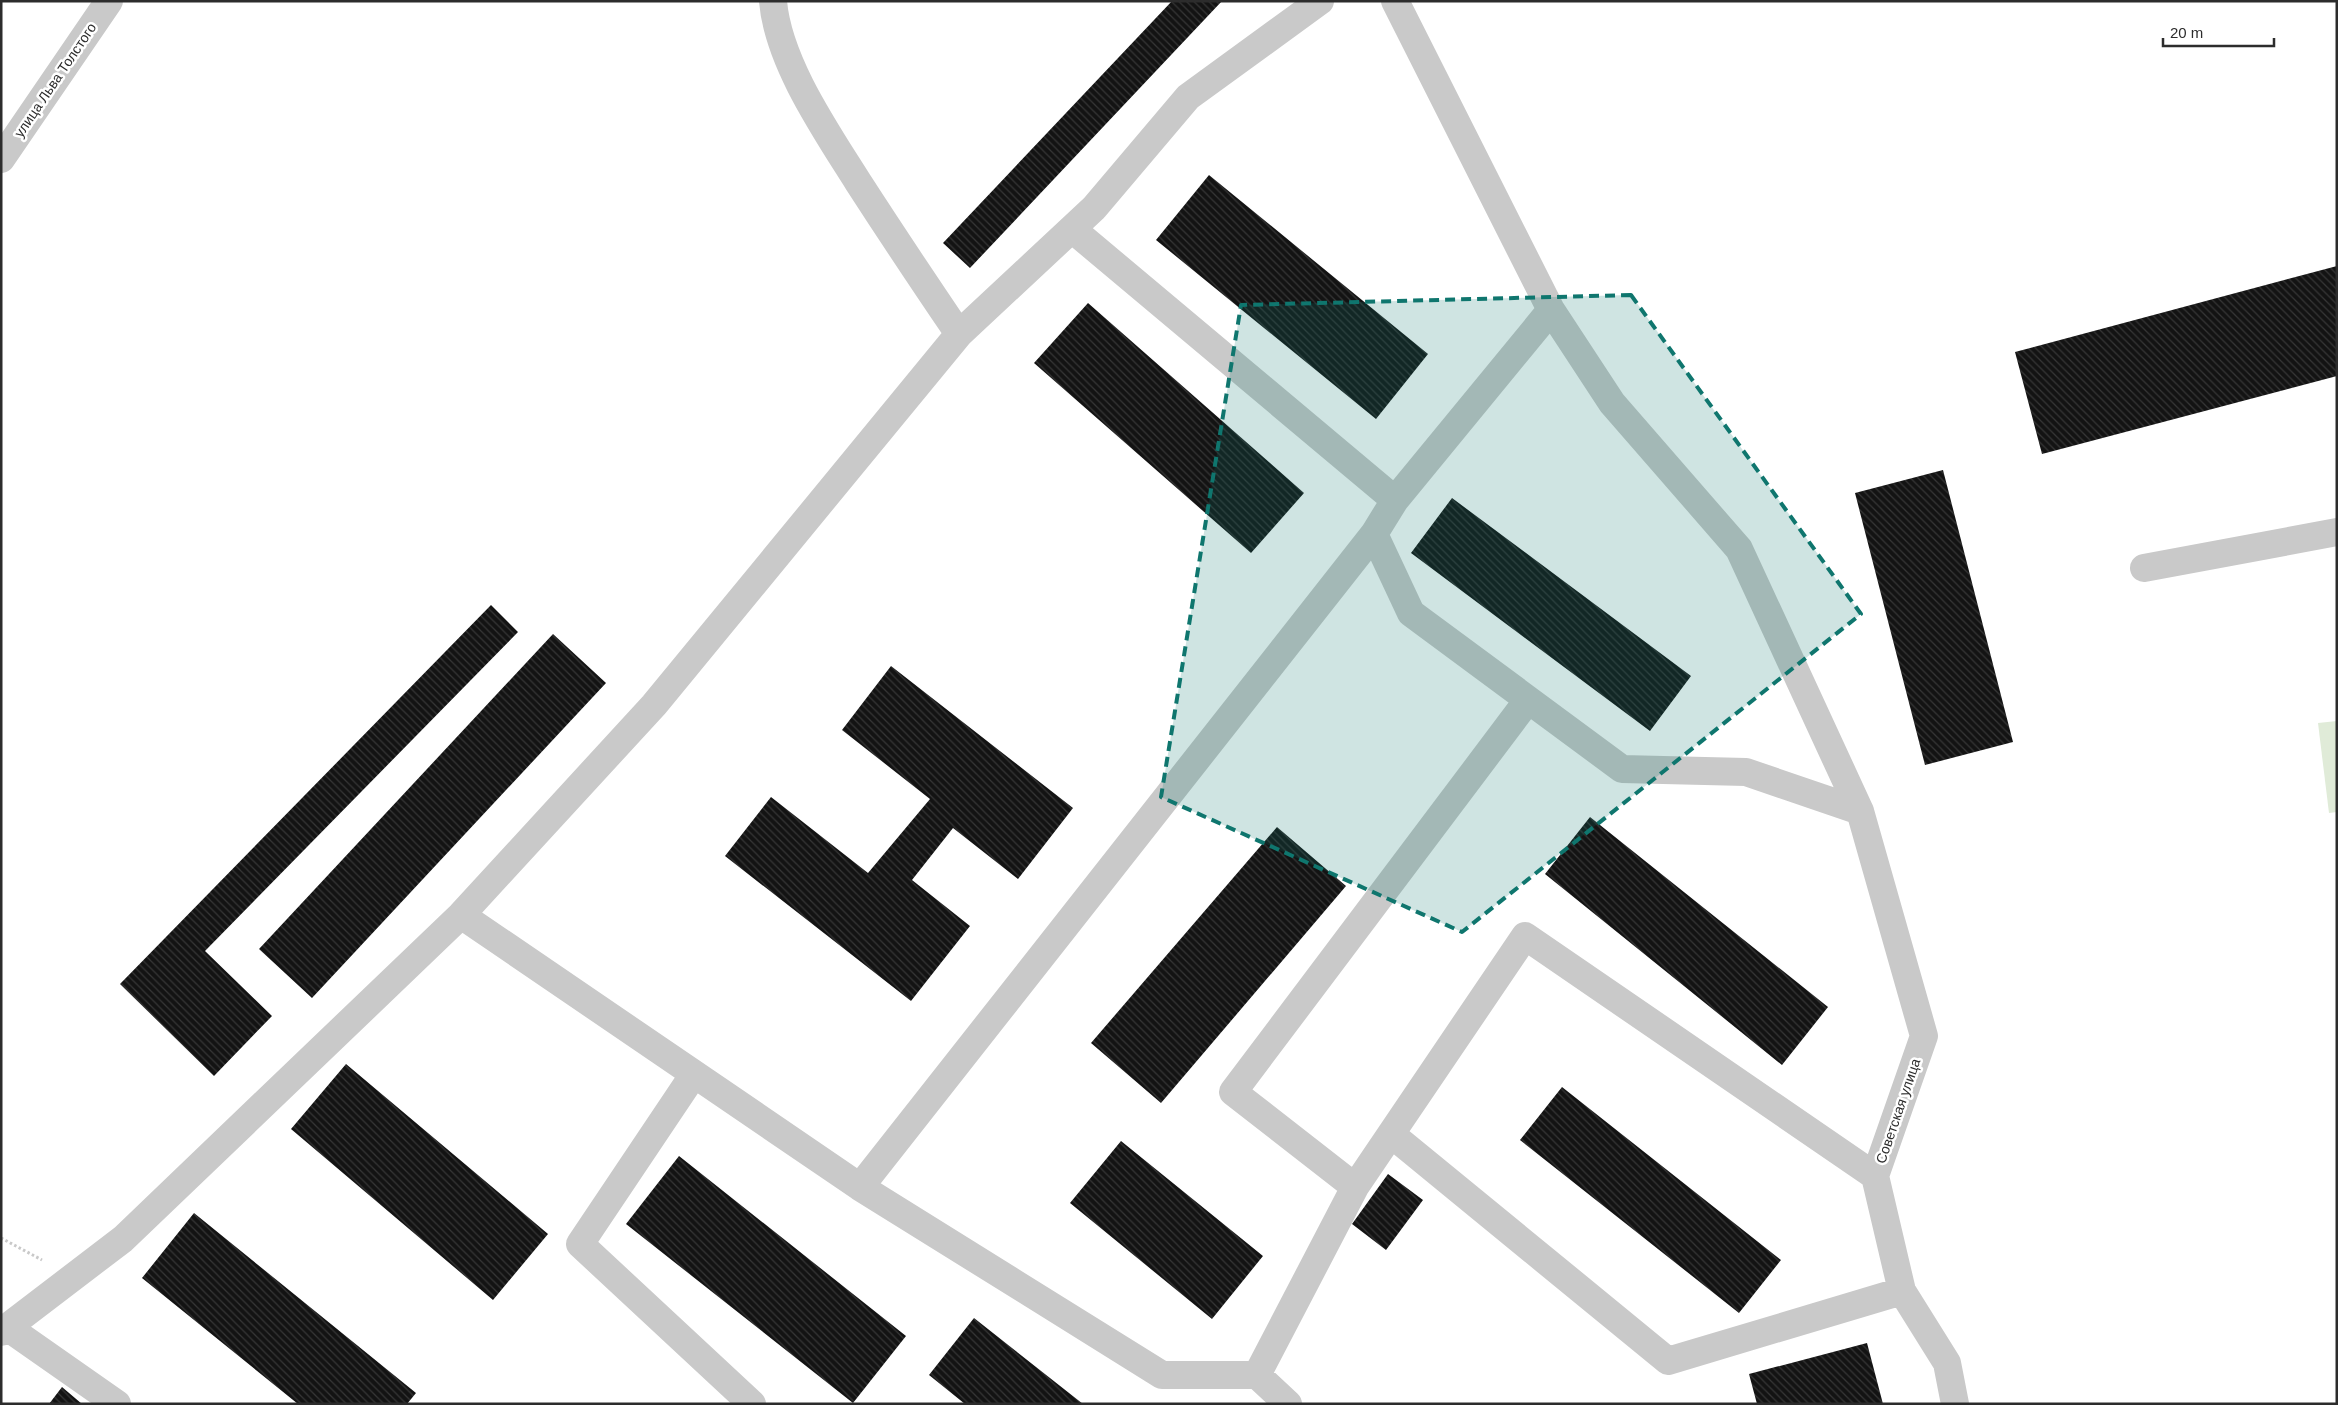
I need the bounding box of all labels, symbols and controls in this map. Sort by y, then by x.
scale bar [2163,15,2274,47]
street label: улица Льва Толстого [11,20,99,140]
text: 20 m [2170,24,2203,41]
street label: Советская улица [1873,1056,1924,1166]

